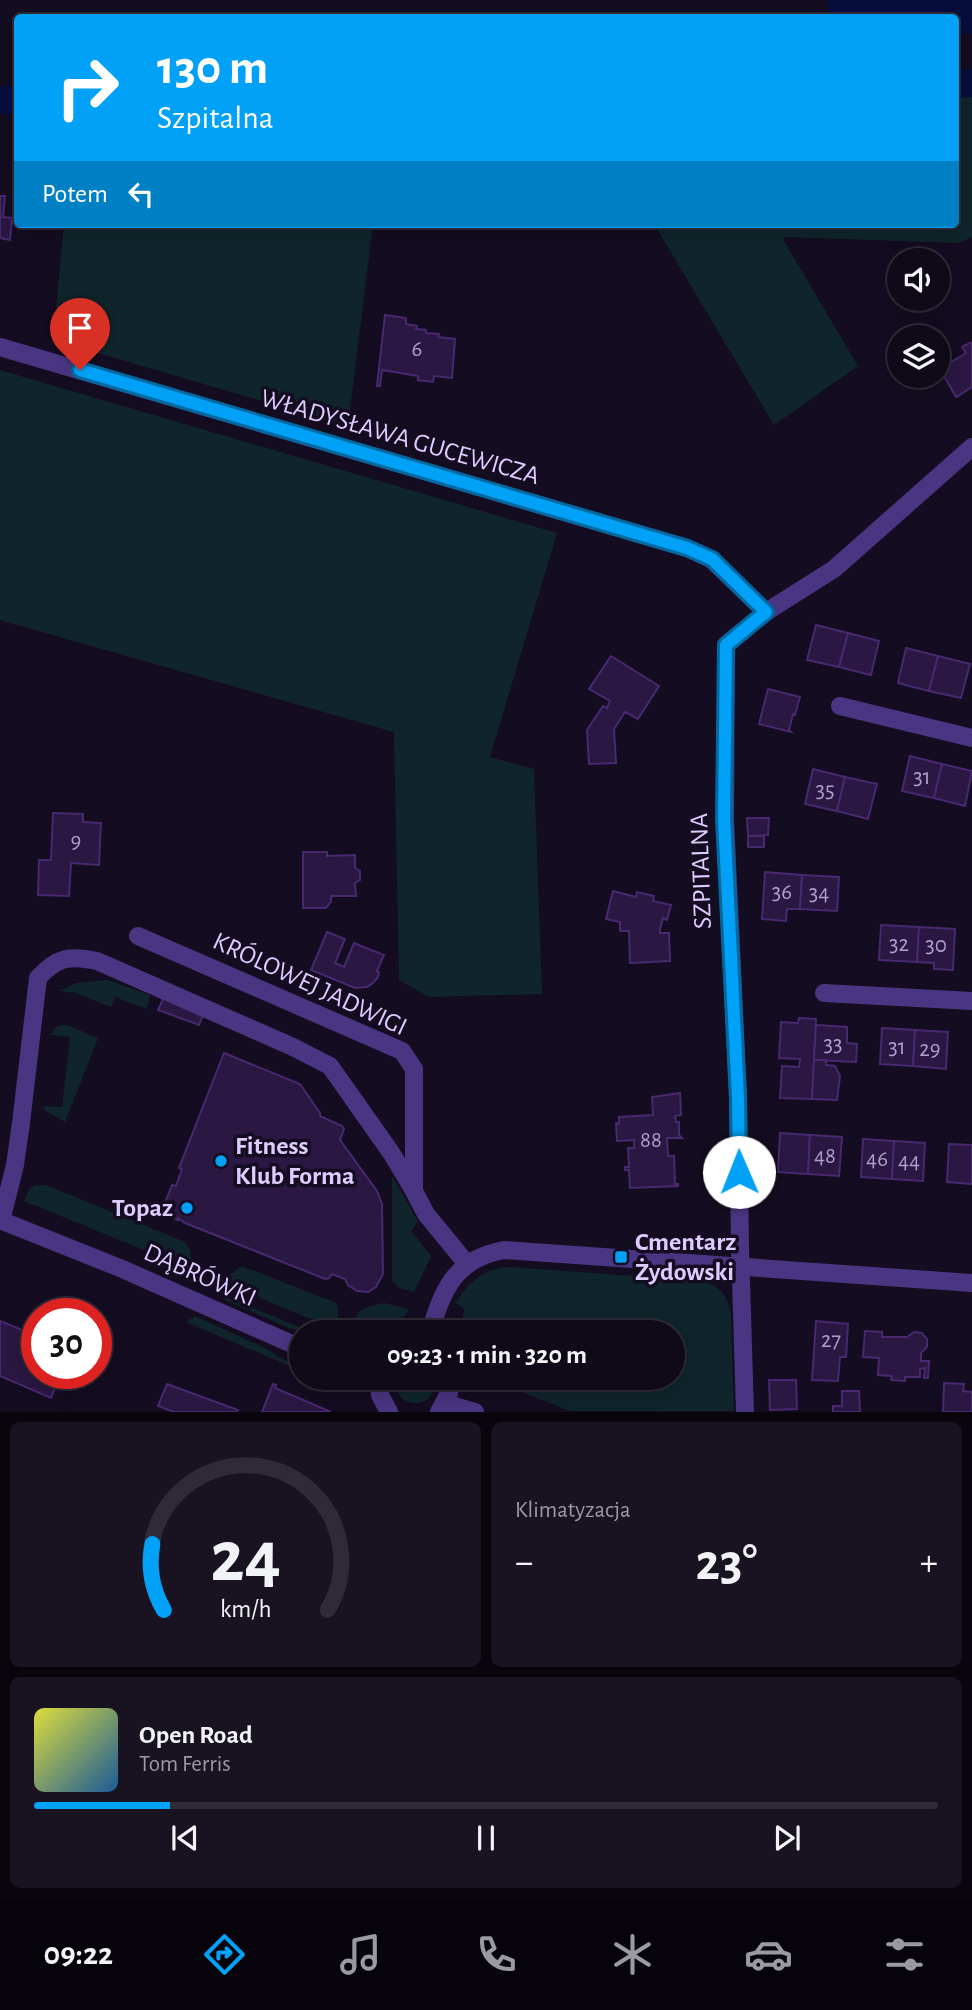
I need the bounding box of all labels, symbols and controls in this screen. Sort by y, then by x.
icon: right [42,42,133,133]
text: 130 m [157,44,268,93]
text: Szpitalna [157,102,274,134]
icon: left [122,175,160,213]
text: Potem [42,181,108,207]
map controls [887,248,950,388]
button: sound [887,248,950,311]
pin [50,298,110,370]
icon: arrive [61,309,99,347]
button: layers [887,325,950,388]
house number: 6 [412,338,422,361]
street label: WŁADYSŁAWA GUCEWICZA [258,385,542,489]
house number: 31 [913,766,931,789]
house number: 35 [815,779,835,802]
street label: SZPITALNA [686,813,716,929]
house number: 9 [71,830,81,853]
house number: 36 [772,881,792,904]
house number: 34 [809,882,829,905]
street label: KRÓLOWEJ JADWIGI [209,926,412,1040]
house number: 32 [889,933,909,956]
house number: 30 [925,934,947,957]
house number: 33 [824,1033,842,1056]
house number: 31 [888,1036,906,1059]
house number: 29 [919,1038,941,1061]
house number: 88 [640,1129,662,1152]
place label: Fitness Klub Forma [235,1133,355,1189]
position arrow [702,1135,776,1209]
house number: 48 [814,1145,836,1168]
house number: 46 [866,1148,888,1171]
house number: 44 [898,1150,920,1173]
marker: Fitness Klub Forma [213,1153,229,1169]
place label: Topaz [112,1195,173,1221]
marker: Topaz [179,1200,195,1216]
place label: Cmentarz Żydowski [635,1229,736,1285]
street label: DĄBRÓWKI [140,1237,261,1311]
marker: Cmentarz Żydowski [613,1249,629,1265]
speed limit sign: 30 [21,1298,112,1389]
house number: 27 [821,1329,841,1352]
text: 09:23 · 1 min · 320 m [387,1342,587,1368]
text: Klimatyzacja [515,1499,631,1522]
text: 24 [210,1523,281,1596]
text: 23° [695,1537,758,1589]
text: − [515,1544,533,1582]
text: + [920,1544,938,1582]
text: km/h [220,1597,271,1622]
text: Open Road [139,1722,253,1748]
text: Tom Ferris [139,1753,231,1776]
icon: previous [166,1819,204,1857]
icon: pause [467,1819,505,1857]
icon: next [768,1819,806,1857]
icon: directions [200,1930,249,1979]
icon: music [336,1930,385,1979]
icon: phone [472,1930,521,1979]
icon: climate [608,1930,657,1979]
icon: car [744,1930,793,1979]
icon: filters [880,1930,929,1979]
text: 09:22 [43,1938,113,1970]

